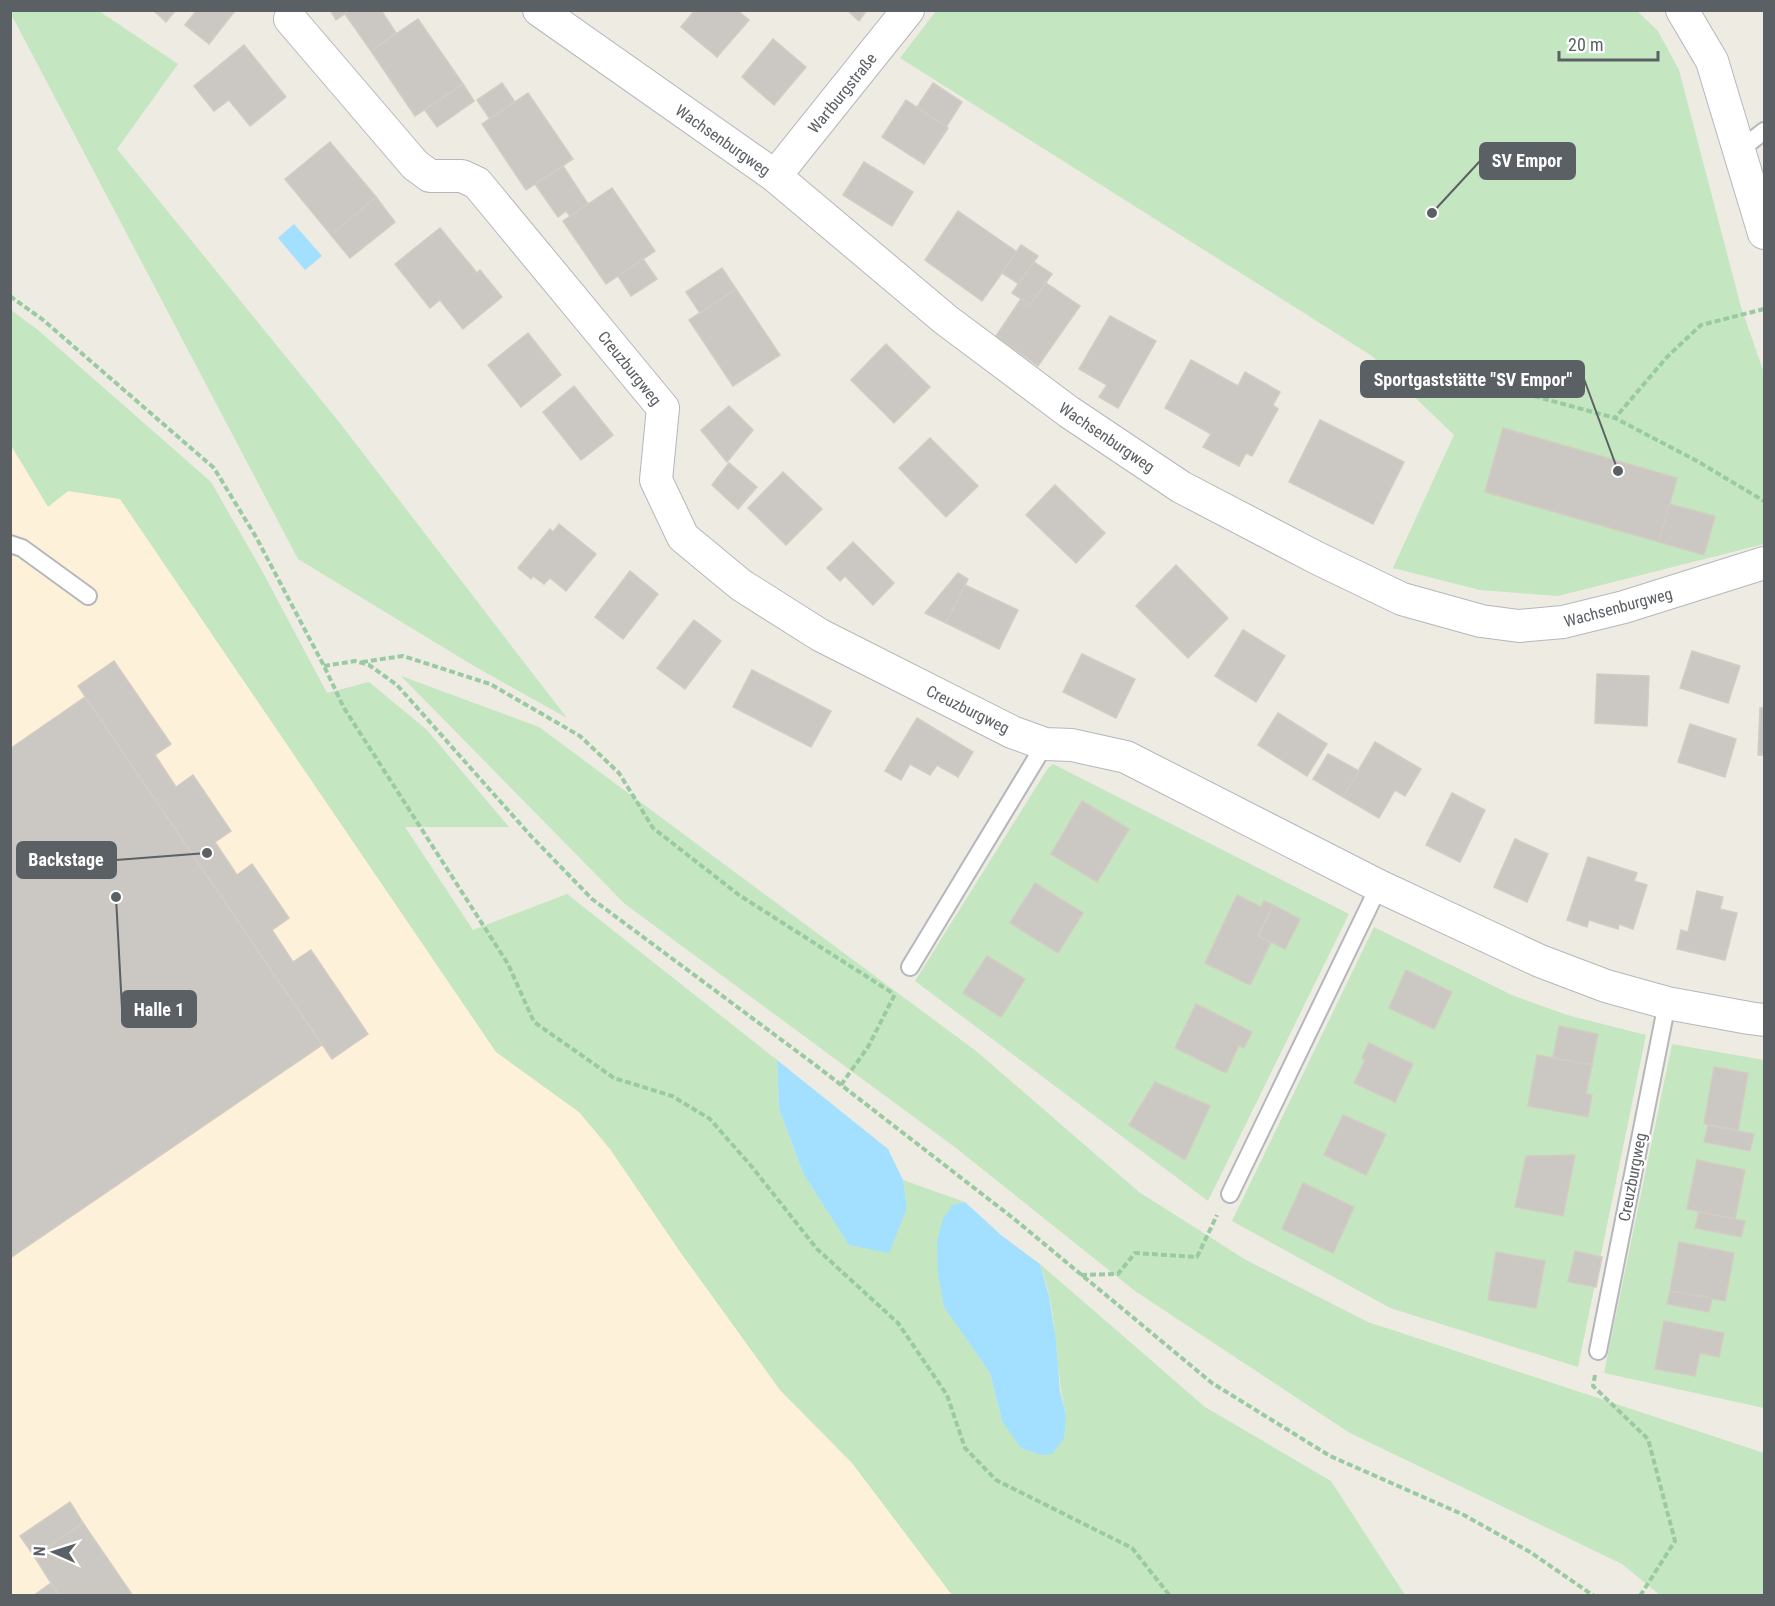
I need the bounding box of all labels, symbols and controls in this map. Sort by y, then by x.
scale bar [1559,24,1658,62]
text: 20 m [1568,34,1603,55]
street label: Wartburgstraße [804,49,881,137]
street label: Wachsenburgweg [672,101,774,180]
callout: SV Empor [1480,143,1575,179]
text: SV Empor [1492,150,1562,171]
street label: Creuzburgweg [594,327,665,409]
callout: Sportgaststätte "SV Empor" [1361,361,1584,397]
text: Sportgaststätte "SV Empor" [1374,369,1573,390]
street label: Wachsenburgweg [1055,398,1158,476]
street label: Wachsenburgweg [1562,584,1674,631]
street label: Creuzburgweg [923,681,1012,738]
callout: Backstage [17,842,116,878]
text: Backstage [28,849,104,870]
callout: Halle 1 [122,991,196,1027]
text: Halle 1 [134,999,184,1020]
street label: Creuzburgweg [1615,1131,1650,1223]
north arrow [24,1522,84,1582]
text: N [30,1546,49,1557]

